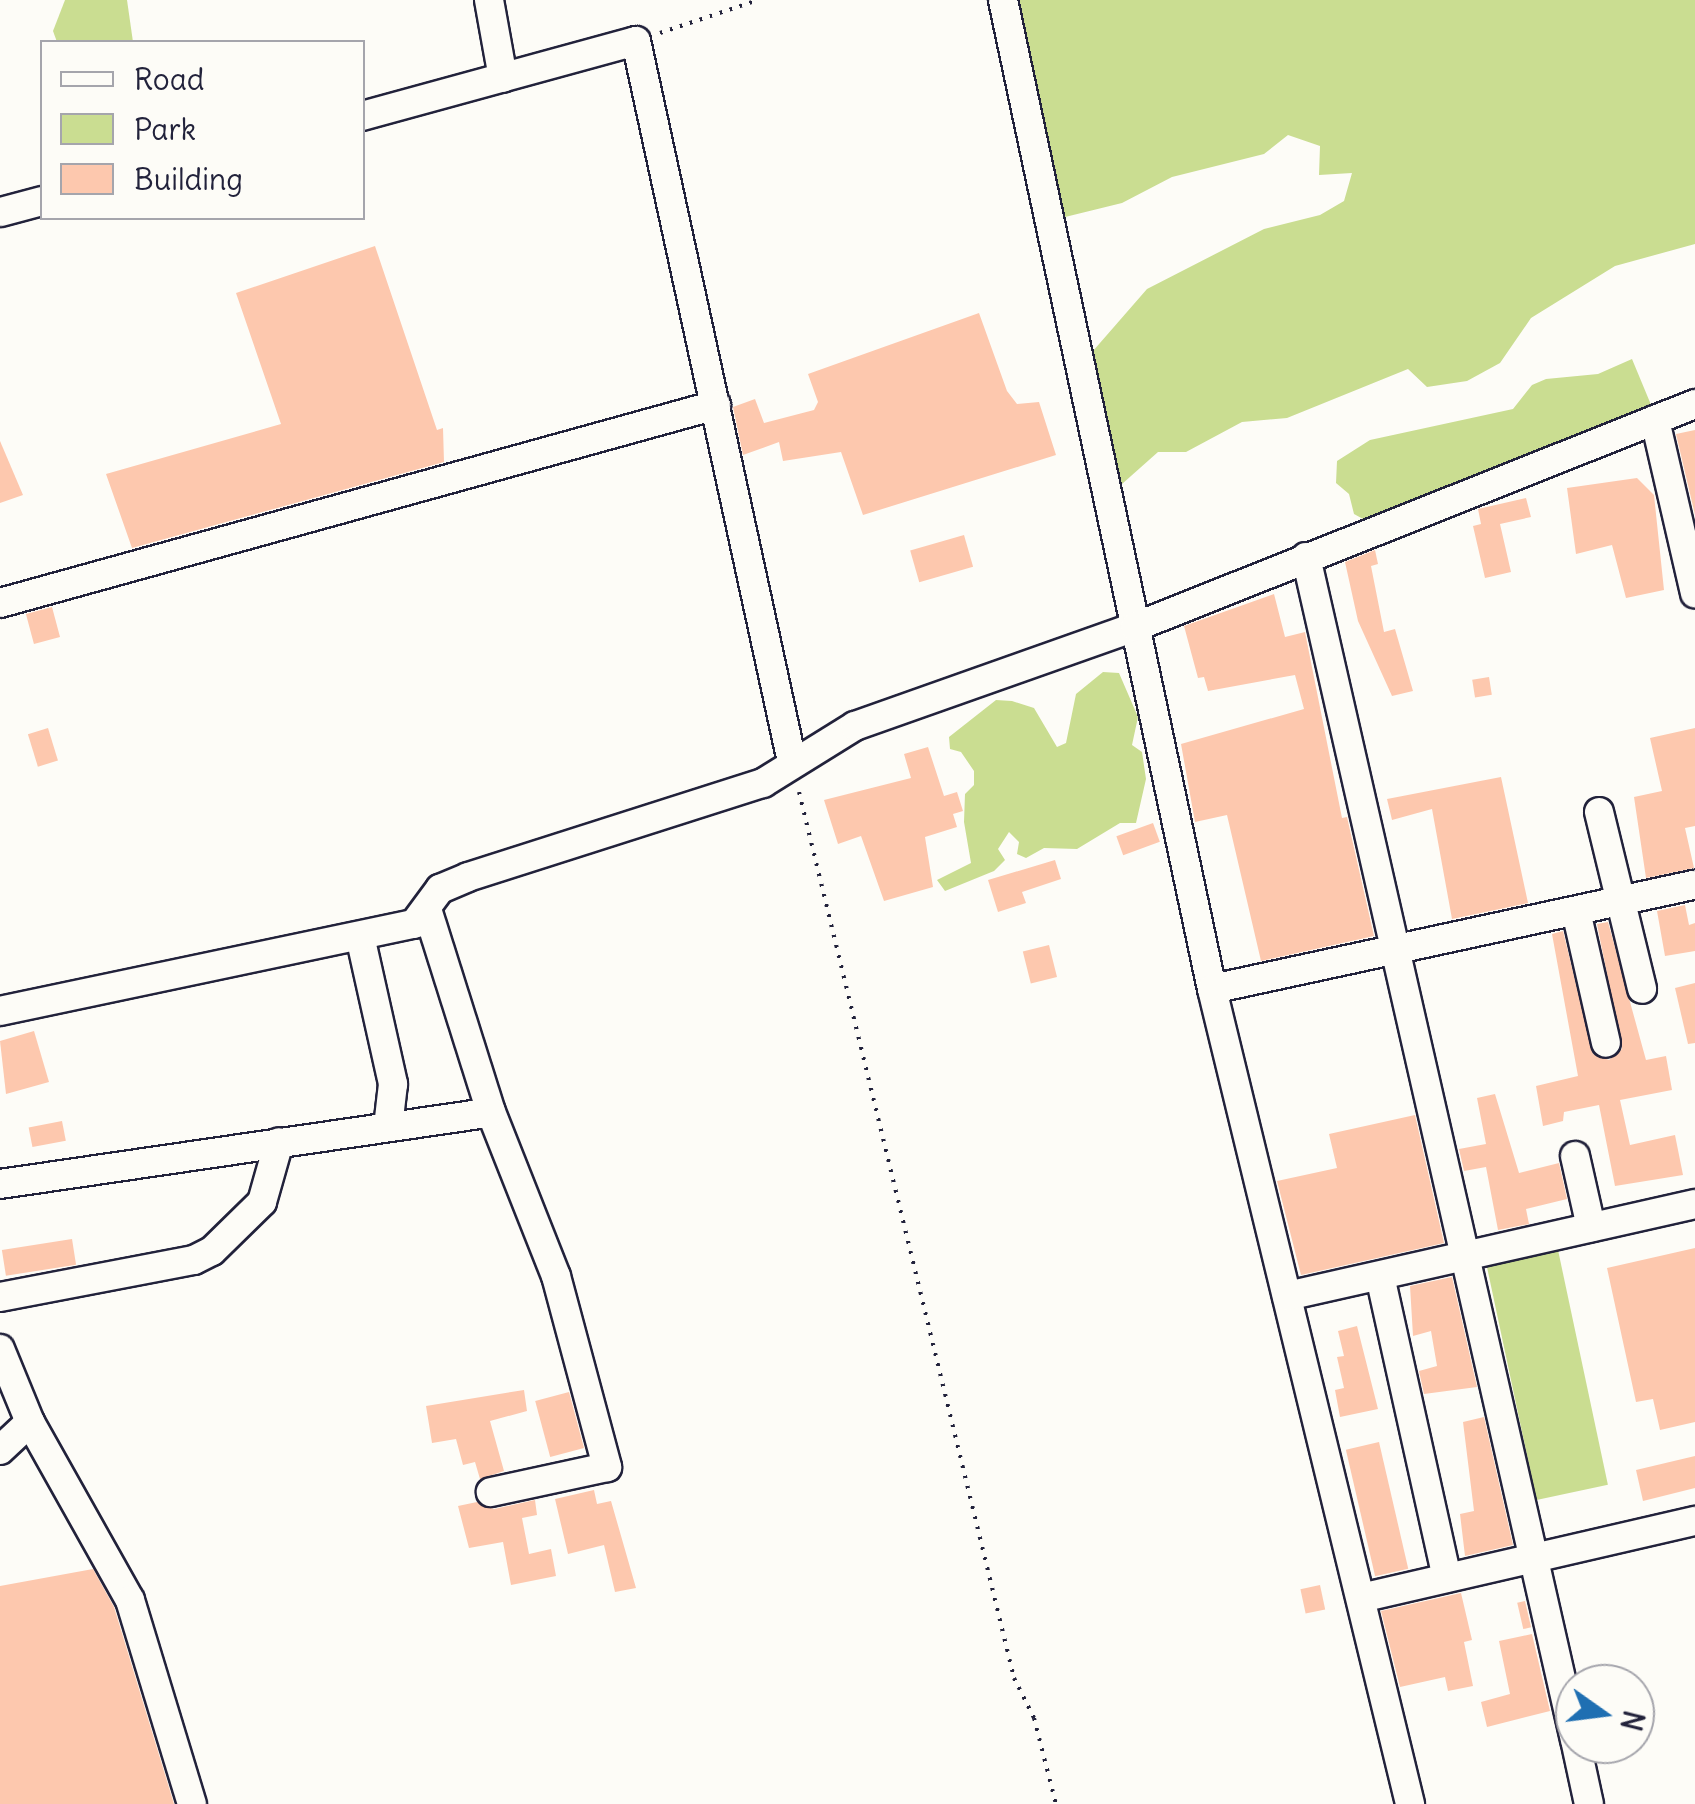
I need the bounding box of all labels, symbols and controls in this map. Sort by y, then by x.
legend [40,40,365,220]
text: Road [134,60,204,98]
text: Park [134,110,196,148]
text: Building [134,160,243,198]
north arrow [1555,1664,1655,1764]
text: N [1612,1707,1652,1735]

